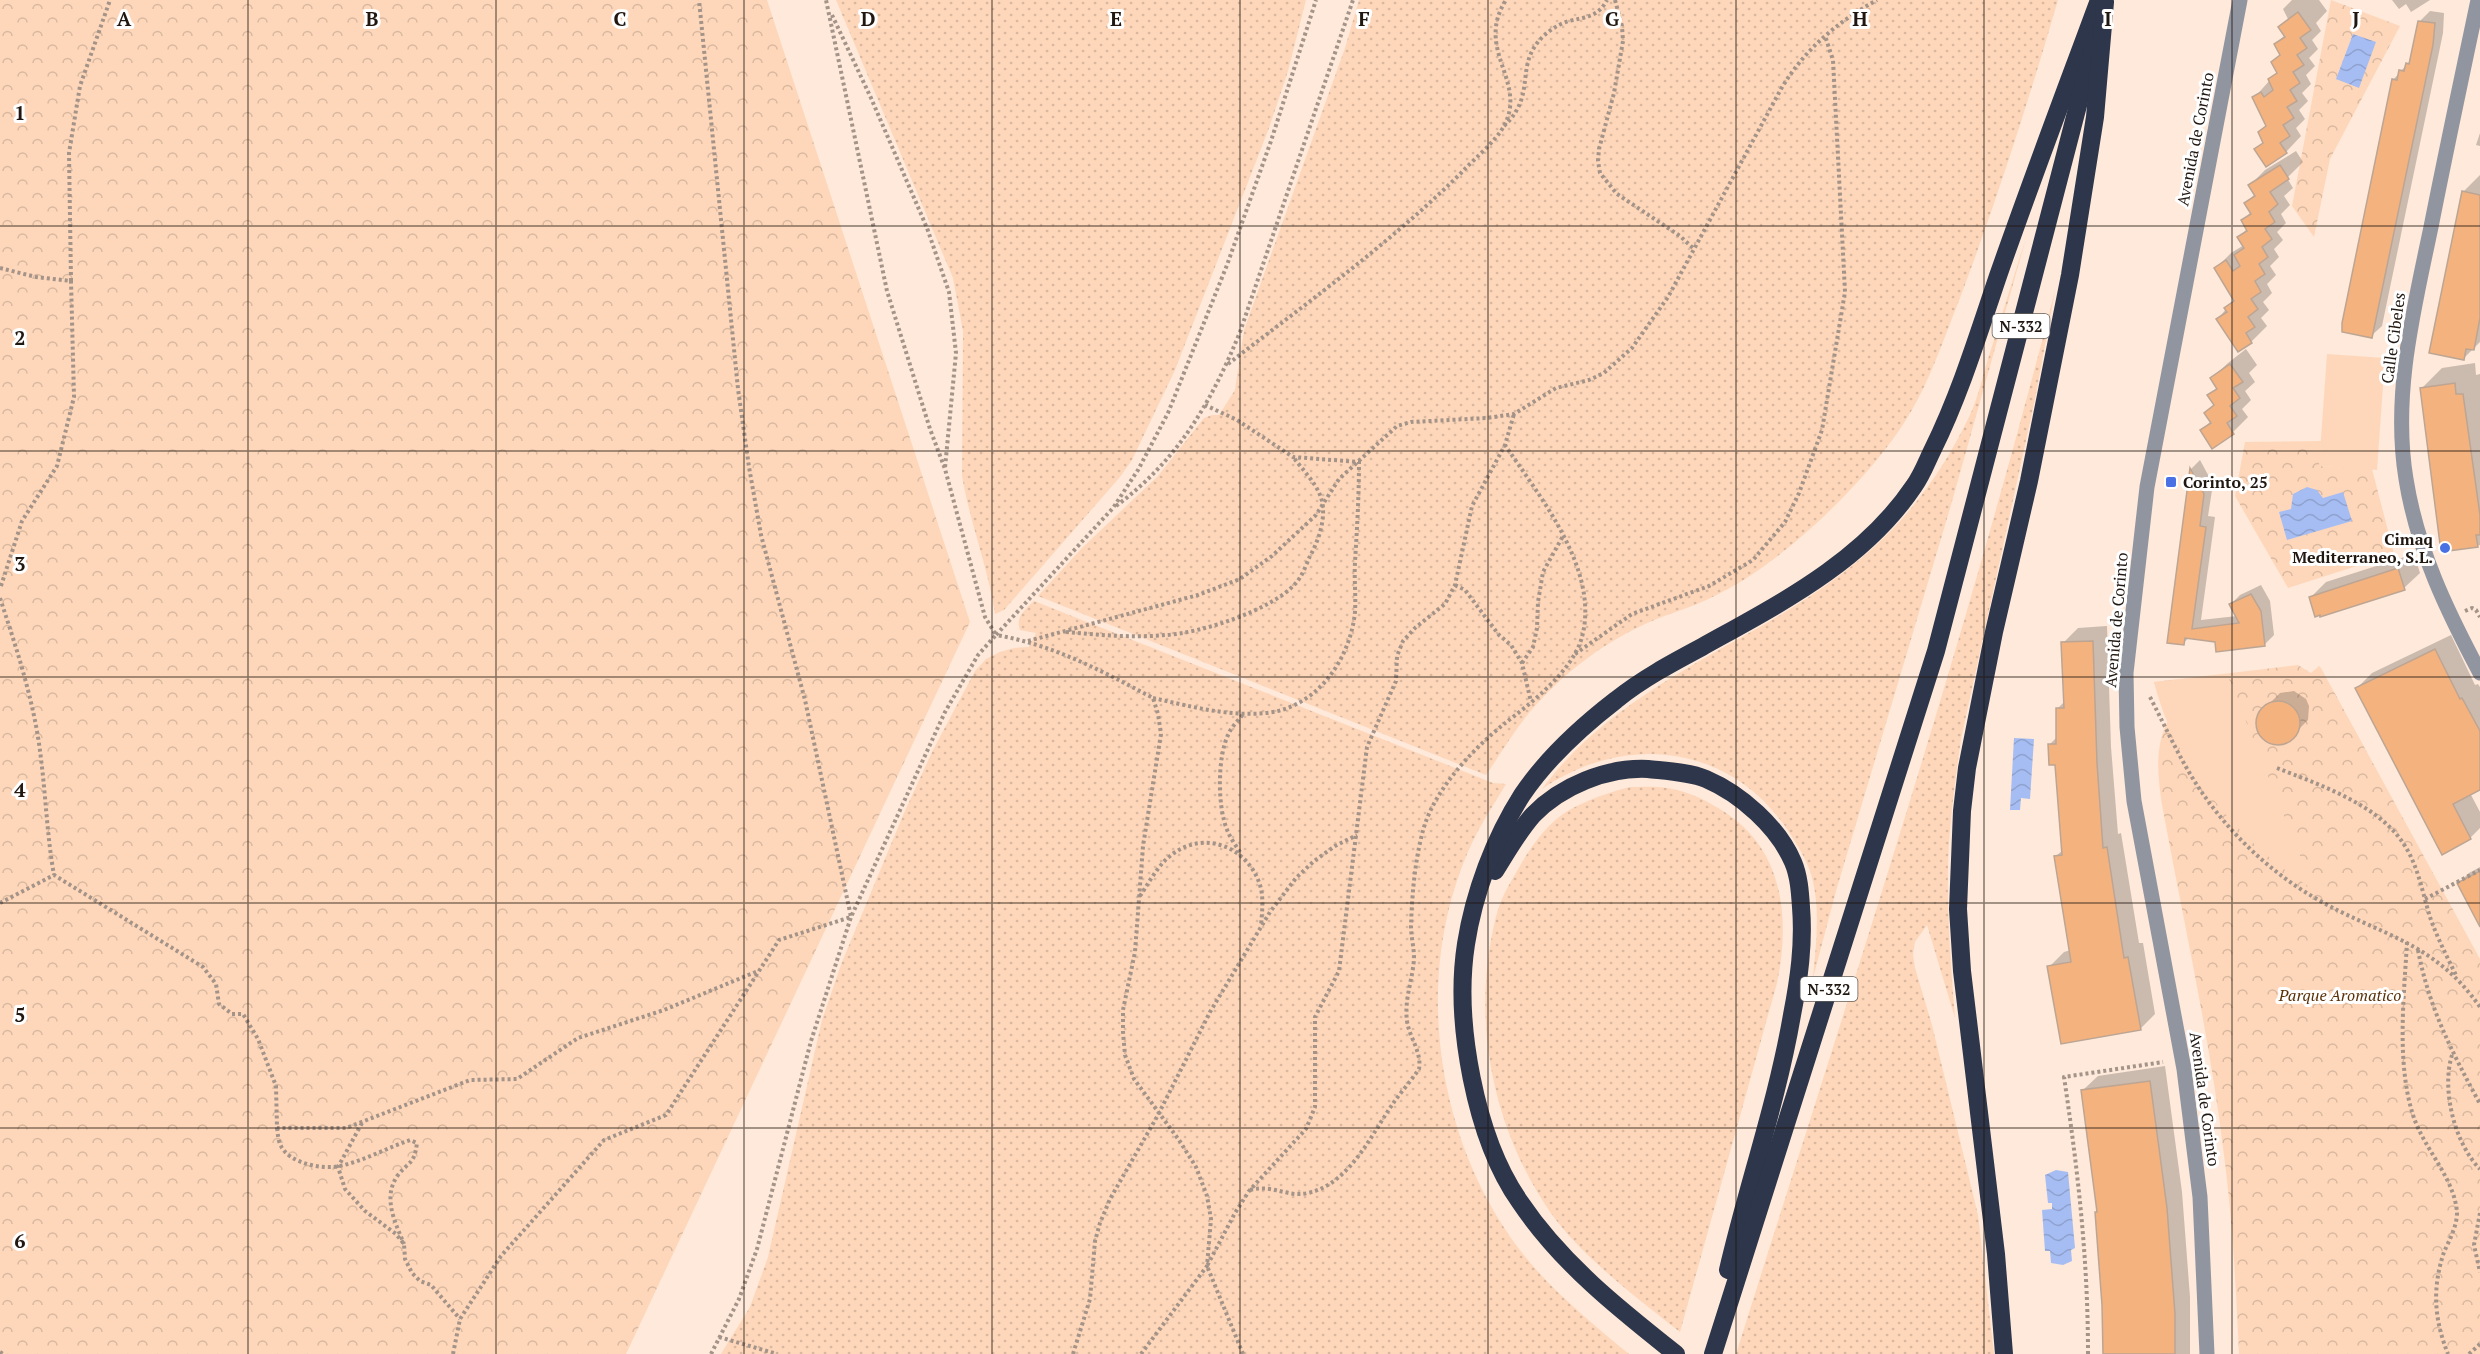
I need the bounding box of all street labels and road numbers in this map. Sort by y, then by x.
street label: Avenida de Corinto [2171,70,2219,208]
street label: Calle Cibeles [2376,291,2410,385]
road number: N-332 [1992,314,2050,338]
street label: Avenida de Corinto [2099,551,2133,689]
road number: N-332 [1800,977,1858,1001]
street label: Avenida de Corinto [2185,1030,2225,1168]

